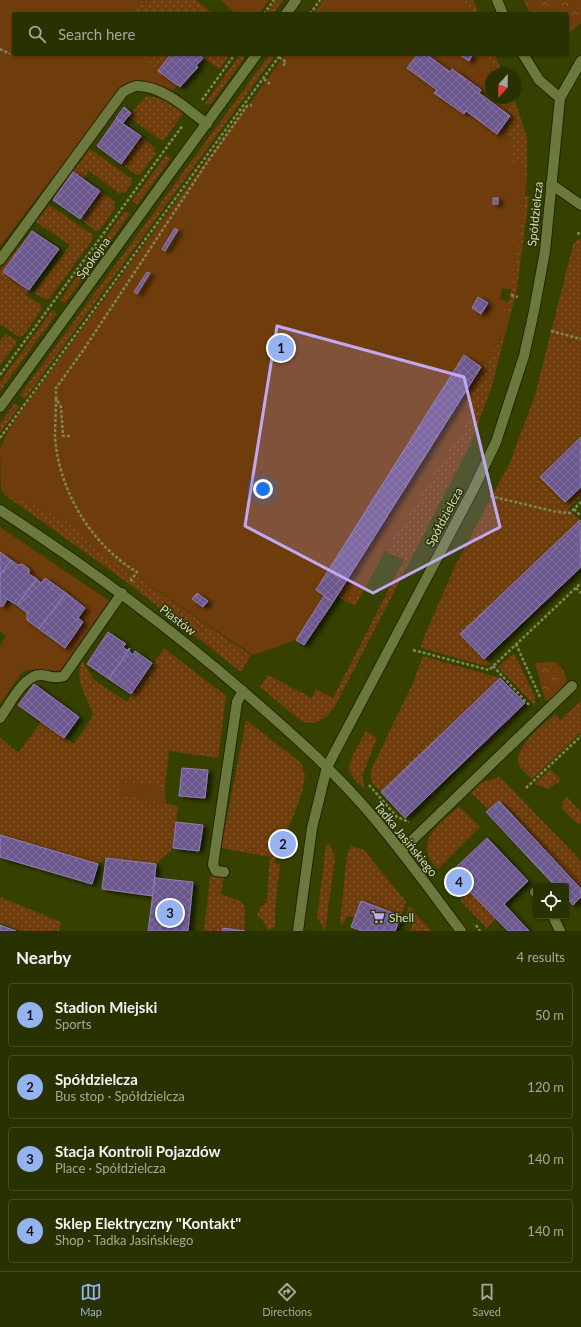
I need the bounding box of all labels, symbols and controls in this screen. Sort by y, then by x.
search box [12,12,569,56]
icon: search [26,23,48,45]
text: Search here [58,25,135,43]
north arrow [485,68,521,104]
street label: Spółdzielcza [524,181,546,247]
street label: Spokojna [73,234,113,282]
pin: 1 [268,333,294,363]
your location [253,479,273,499]
street label: Spółdzielcza [422,485,466,549]
street label: Piastów [157,601,199,639]
street label: Tadka Jasińskiego [371,798,441,880]
pin: 2 [270,829,296,859]
pin: 4 [446,867,472,897]
map controls [533,883,569,919]
button: locate [533,883,569,919]
pin: 3 [157,898,183,928]
supermarket icon: Shell [370,909,386,925]
place label: Shell [389,910,414,925]
text: Nearby [16,947,71,968]
text: 4 results [517,949,565,965]
text: Stadion Miejski [55,998,157,1016]
text: 1 [26,1007,34,1023]
text: 50 m [535,1007,564,1023]
text: Sports [55,1016,92,1032]
text: Spółdzielcza [55,1070,138,1088]
text: 2 [26,1079,34,1095]
text: 120 m [527,1079,564,1095]
text: Bus stop · Spółdzielcza [55,1088,185,1104]
text: Stacja Kontroli Pojazdów [55,1142,221,1160]
text: 3 [26,1151,34,1167]
text: 140 m [527,1151,564,1167]
text: Place · Spółdzielcza [55,1160,166,1176]
text: Sklep Elektryczny "Kontakt" [55,1214,241,1232]
text: 4 [26,1223,34,1239]
text: 140 m [527,1223,564,1239]
text: Shop · Tadka Jasińskiego [55,1232,193,1248]
tab: Map [80,1281,102,1318]
tab: Directions [262,1281,312,1318]
tab: Saved [472,1281,501,1318]

